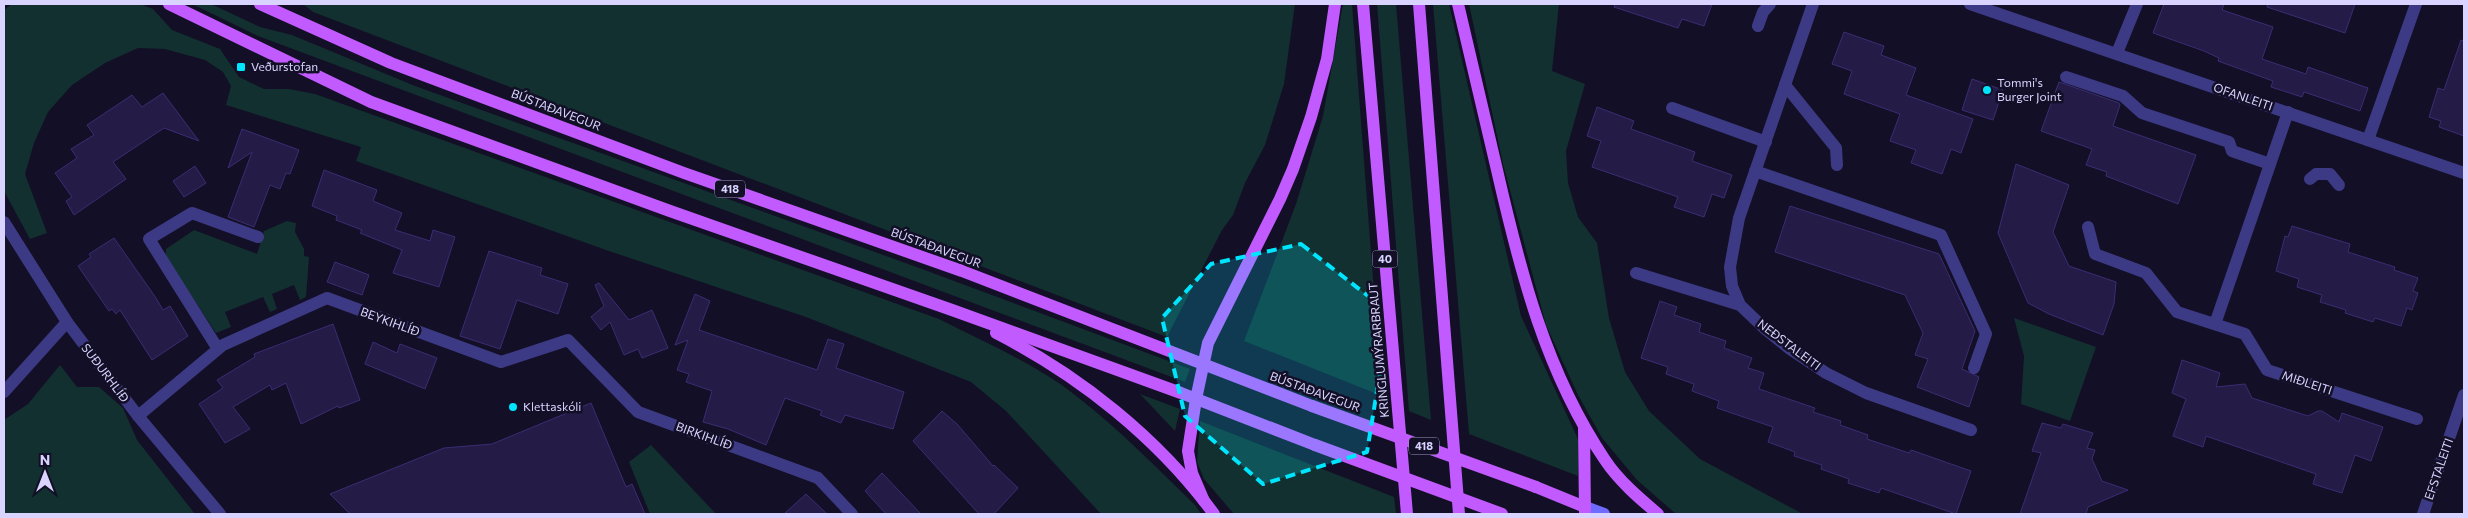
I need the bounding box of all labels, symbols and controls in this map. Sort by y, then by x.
place label: Veðurstofan [251,59,318,73]
marker: Veðurstofan [235,61,247,73]
place label: Tommi's Burger Joint [1997,75,2062,104]
street label: OFANLEITI [2212,79,2275,113]
marker: Tommi's Burger Joint [1981,84,1993,96]
street label: BÚSTAÐAVEGUR [509,85,603,133]
road number: 418 [715,180,745,198]
street label: BÚSTAÐAVEGUR [889,224,983,270]
road number: 40 [1372,250,1398,268]
street label: KRINGLUMÝRARBRAUT [1365,282,1391,418]
street label: BEYKIHLÍÐ [359,304,422,338]
street label: NEÐSTALEITI [1755,316,1824,372]
street label: SUÐURHLÍÐ [79,340,132,405]
street label: MIÐLEITI [2280,367,2334,397]
street label: BÚSTAÐAVEGUR [1268,368,1362,414]
place label: Klettaskóli [523,399,581,413]
marker: Klettaskóli [507,401,519,413]
street label: BIRKIHLÍÐ [674,418,734,452]
street label: EFSTALEITI [2421,436,2455,501]
road number: 418 [1409,438,1439,454]
north arrow [20,448,70,498]
text: N [40,451,50,468]

